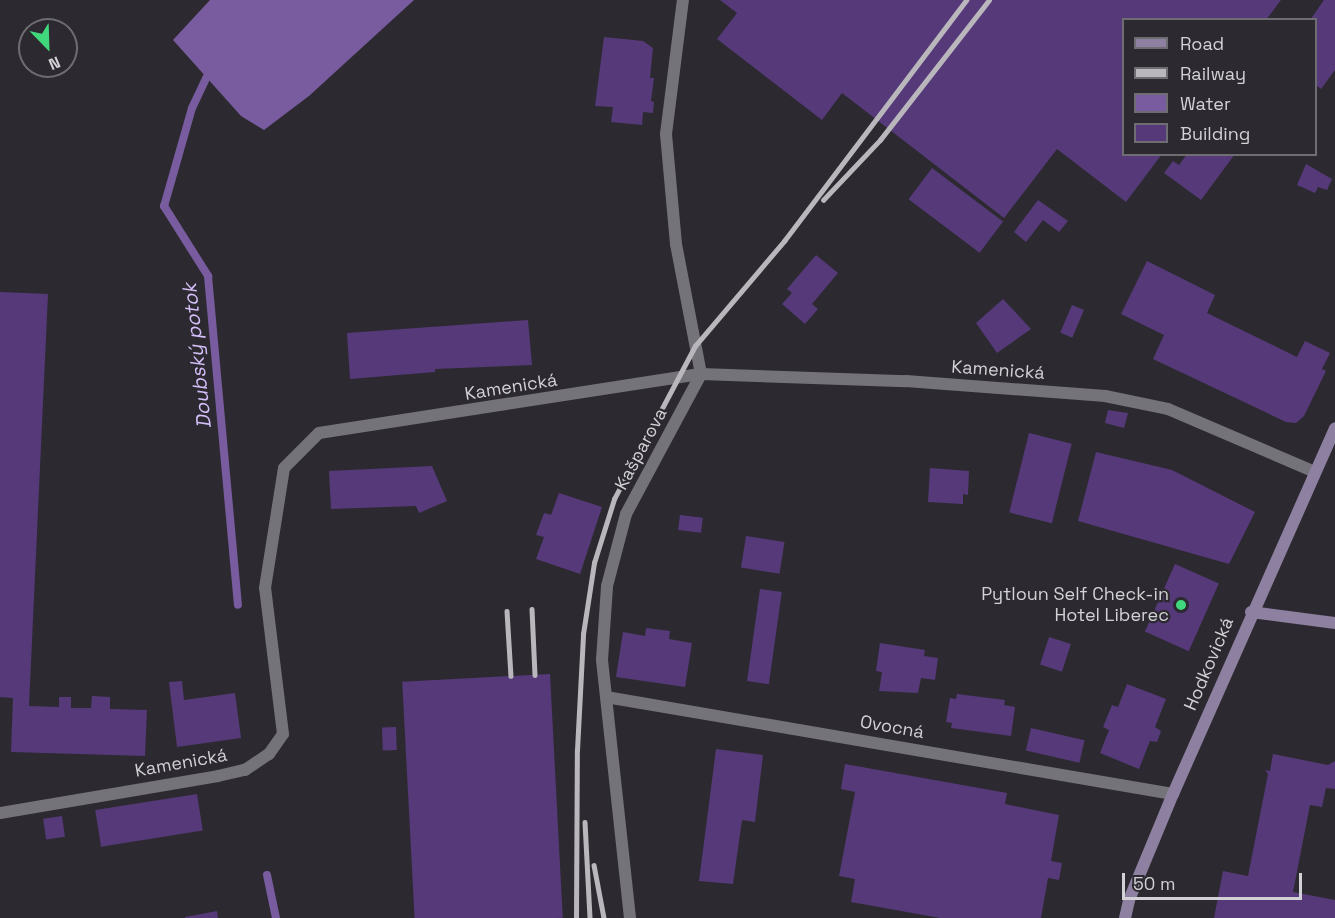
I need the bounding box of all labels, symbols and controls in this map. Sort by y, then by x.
north arrow [18,18,78,78]
legend [1122,18,1317,156]
text: Road [1180,32,1224,55]
text: N [45,51,63,75]
text: Railway [1180,62,1246,85]
text: Water [1180,92,1231,115]
text: Building [1180,122,1250,145]
water label: Doubský potok [177,282,217,430]
street label: Kamenická [951,356,1045,384]
street label: Kamenická [463,369,559,405]
street label: Kašparova [610,404,672,494]
place label: Pytloun Self Check-in Hotel Liberec [981,584,1169,626]
marker: Pytloun Self Check-in Hotel Liberec [1174,598,1188,612]
street label: Hodkovická [1180,614,1238,714]
street label: Ovocná [858,711,926,743]
street label: Kamenická [133,744,229,782]
scale bar [1125,861,1305,899]
text: 50 m [1133,872,1175,895]

